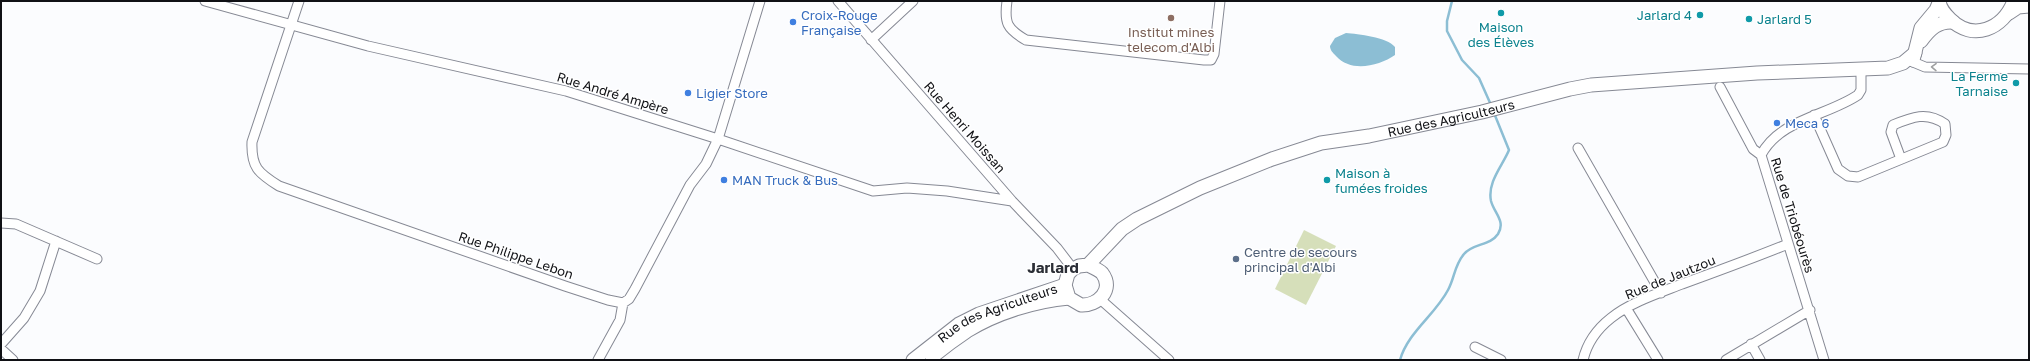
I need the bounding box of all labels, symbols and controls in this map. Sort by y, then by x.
place label: Croix-Rouge Française [801,7,878,38]
place label: Jarlard 4 [1637,7,1692,23]
marker: Maison des Élèves [1496,8,1506,18]
marker: Jarlard 4 [1695,10,1705,20]
place label: Jarlard 5 [1757,11,1812,27]
marker: Institut mines telecom d'Albi [1166,13,1176,23]
marker: Jarlard 5 [1744,14,1754,24]
marker: Croix-Rouge Française [788,17,798,27]
place label: Maison des Élèves [1468,19,1534,50]
place label: Institut mines telecom d'Albi [1127,24,1215,55]
one-way arrow [1931,63,1937,71]
street label: Rue André Ampère [555,68,671,118]
place label: La Ferme Tarnaise [1951,68,2008,99]
street label: Rue Henri Moissan [921,78,1009,176]
marker: La Ferme Tarnaise [2011,78,2021,88]
place label: Ligier Store [696,85,768,101]
marker: Ligier Store [683,88,693,98]
street label: Rue des Agriculteurs [1386,96,1516,140]
place label: Meca 6 [1785,115,1829,131]
marker: Meca 6 [1772,118,1782,128]
street label: Rue de Triobéourès [1768,155,1818,275]
place label: Maison à fumées froides [1335,165,1428,196]
place label: MAN Truck & Bus [732,172,838,188]
marker: MAN Truck & Bus [719,175,729,185]
marker: Maison à fumées froides [1322,175,1332,185]
street label: Rue Philippe Lebon [457,228,575,282]
place label: Centre de secours principal d'Albi [1244,244,1357,275]
street label: Rue de Jautzou [1622,252,1718,302]
marker: Centre de secours principal d'Albi [1231,254,1241,264]
district label: Jarlard [1027,258,1079,276]
street label: Rue des Agriculteurs [934,280,1059,346]

